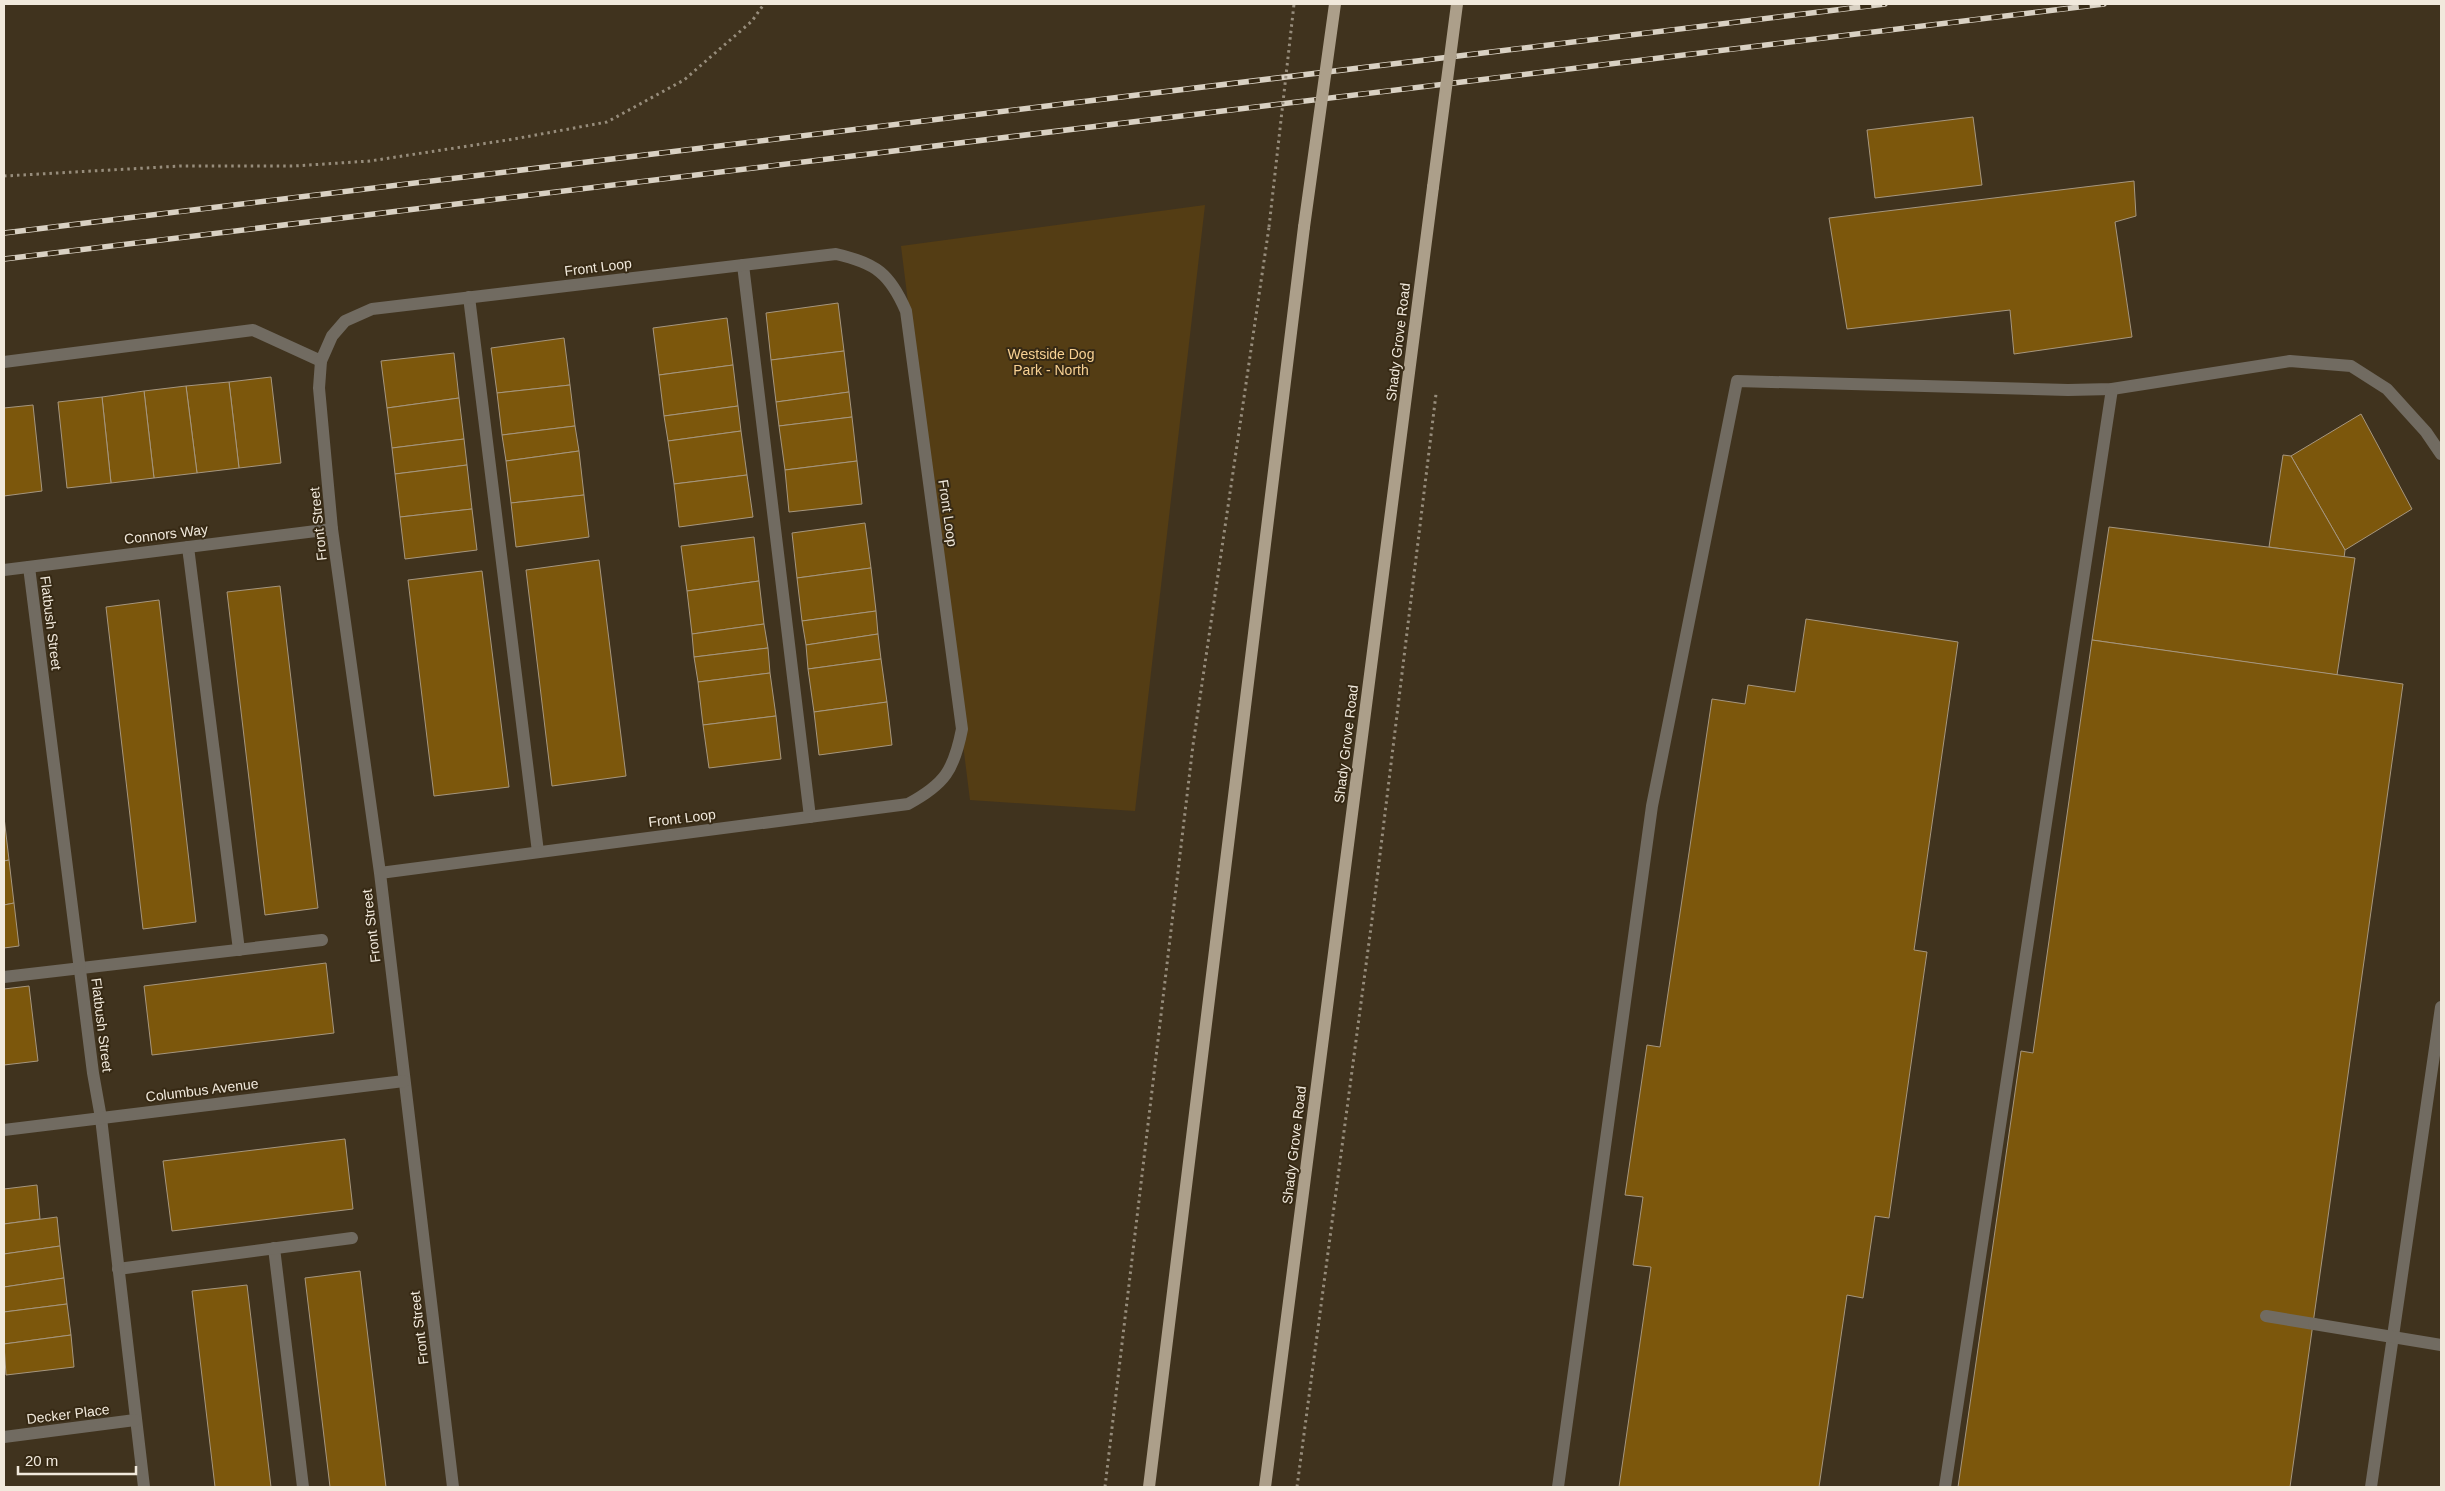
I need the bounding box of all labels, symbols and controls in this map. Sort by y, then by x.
street label: Front Loop [563,255,633,279]
street label: Shady Grove Road [1383,282,1413,402]
park label: Westside Dog Park - North [1008,346,1094,378]
street label: Front Loop [935,478,961,548]
street label: Front Street [306,486,330,562]
street label: Connors Way [123,521,209,547]
street label: Flatbush Street [37,575,65,671]
street label: Shady Grove Road [1331,684,1361,804]
street label: Front Loop [647,806,717,830]
street label: Front Street [359,888,383,964]
street label: Flatbush Street [88,977,116,1073]
street label: Columbus Avenue [145,1075,259,1105]
street label: Shady Grove Road [1279,1085,1309,1205]
street label: Front Street [407,1290,431,1366]
street label: Decker Place [26,1401,110,1427]
scale bar [18,1444,135,1476]
text: 20 m [25,1452,58,1469]

